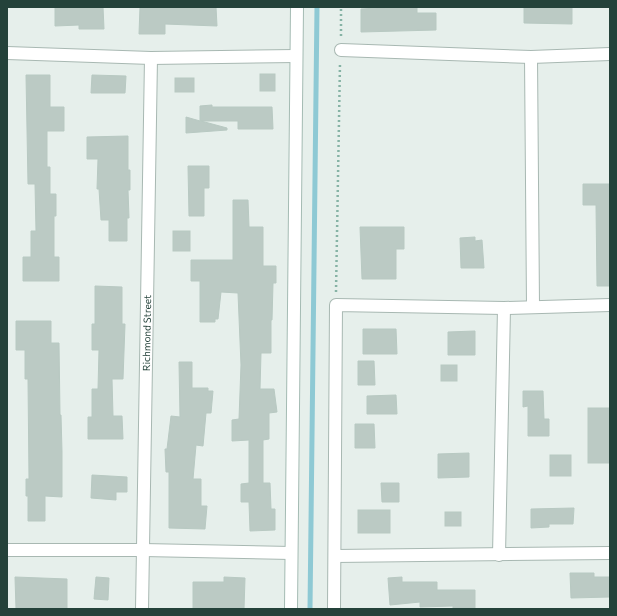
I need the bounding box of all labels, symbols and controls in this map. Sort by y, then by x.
street label: Richmond Street [140,295,153,371]

